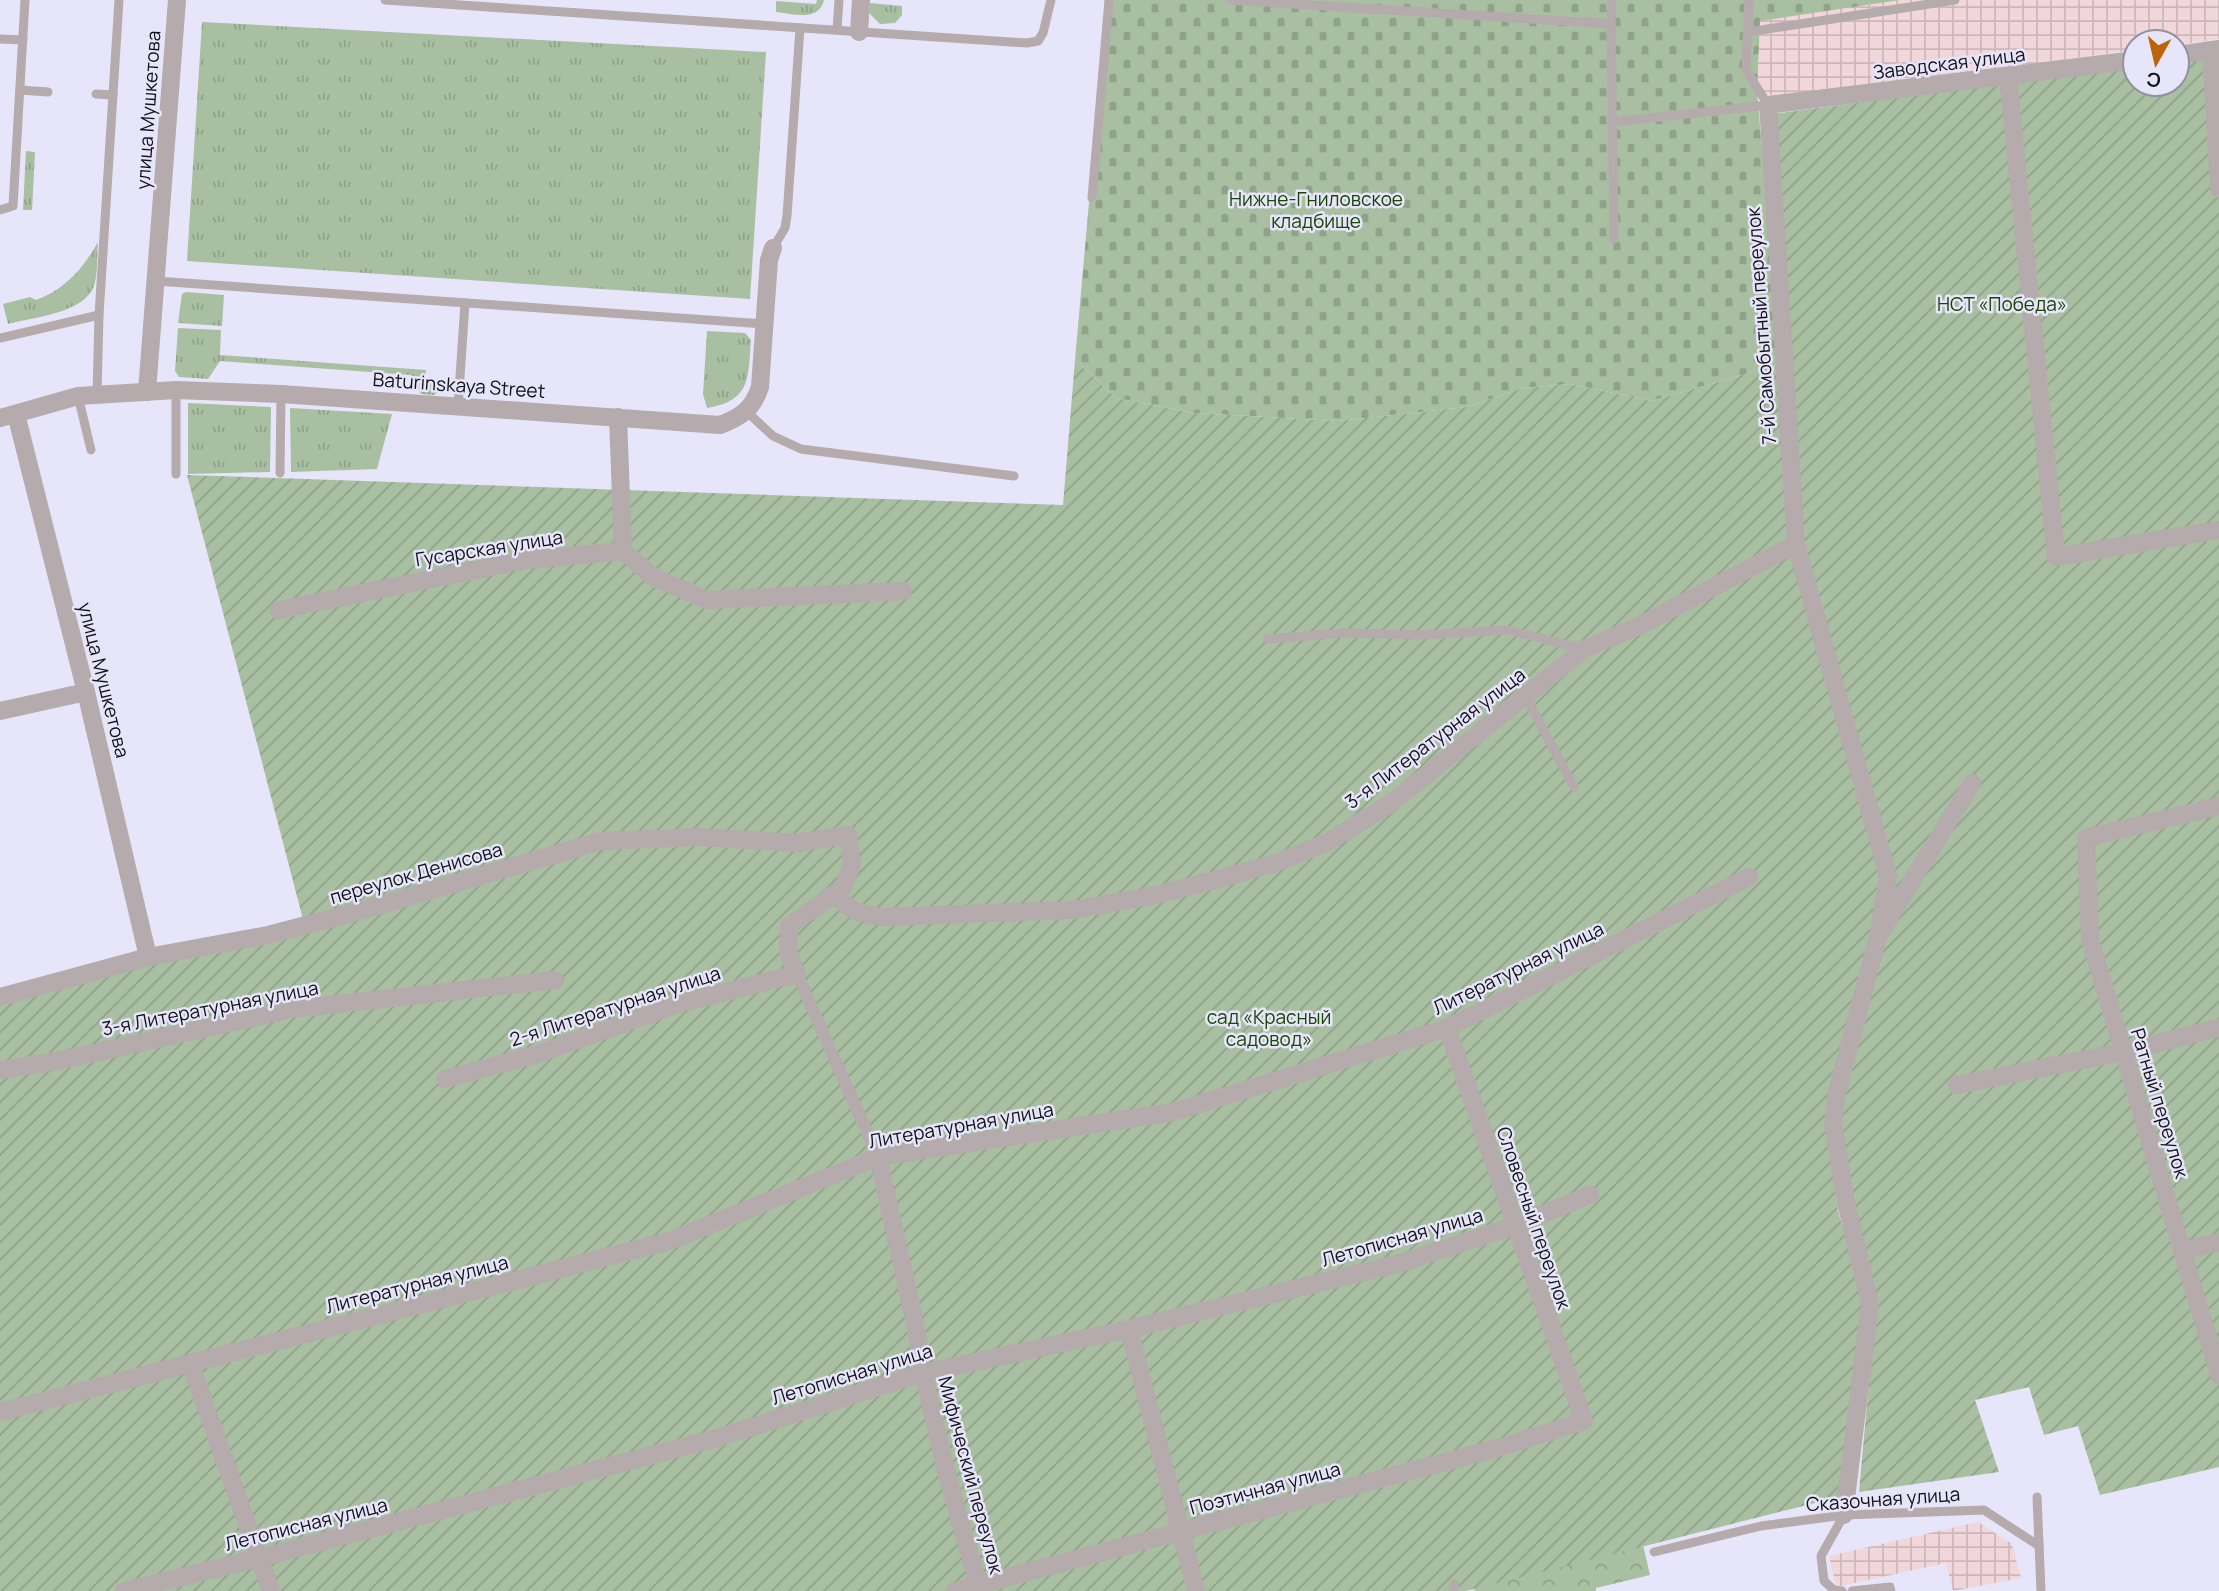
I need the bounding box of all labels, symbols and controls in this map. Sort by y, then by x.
north arrow [2121,28,2191,98]
street label: улица Мушкетова [129,30,167,190]
street label: Заводская улица [1871,41,2027,85]
text: С [2145,66,2162,94]
park label: Нижне-Гниловское кладбище [1229,186,1403,234]
street label: 7-й Самобытный переулок [1740,206,1782,445]
park label: НСТ «Победа» [1937,291,2067,317]
street label: Baturinskaya Street [372,366,546,404]
street label: Гусарская улица [413,523,565,573]
street label: улица Мушкетова [72,600,136,760]
street label: 3-я Литературная улица [1339,661,1531,815]
street label: переулок Денисова [327,836,505,910]
street label: Литературная улица [1428,915,1608,1021]
street label: 2-я Литературная улица [506,960,724,1052]
street label: 3-я Литературная улица [100,974,320,1042]
park label: сад «Красный садовод» [1207,1004,1331,1052]
street label: Ратный переулок [2125,1025,2195,1182]
street label: Литературная улица [867,1096,1055,1154]
street label: Словесный переулок [1491,1123,1578,1313]
street label: Летописная улица [1318,1202,1486,1272]
street label: Литературная улица [323,1249,511,1319]
street label: Летописная улица [768,1337,936,1411]
street label: Мифический переулок [932,1373,1010,1577]
street label: Поэтичная улица [1187,1455,1343,1521]
street label: Сказочная улица [1805,1481,1961,1517]
street label: Летописная улица [222,1491,390,1557]

